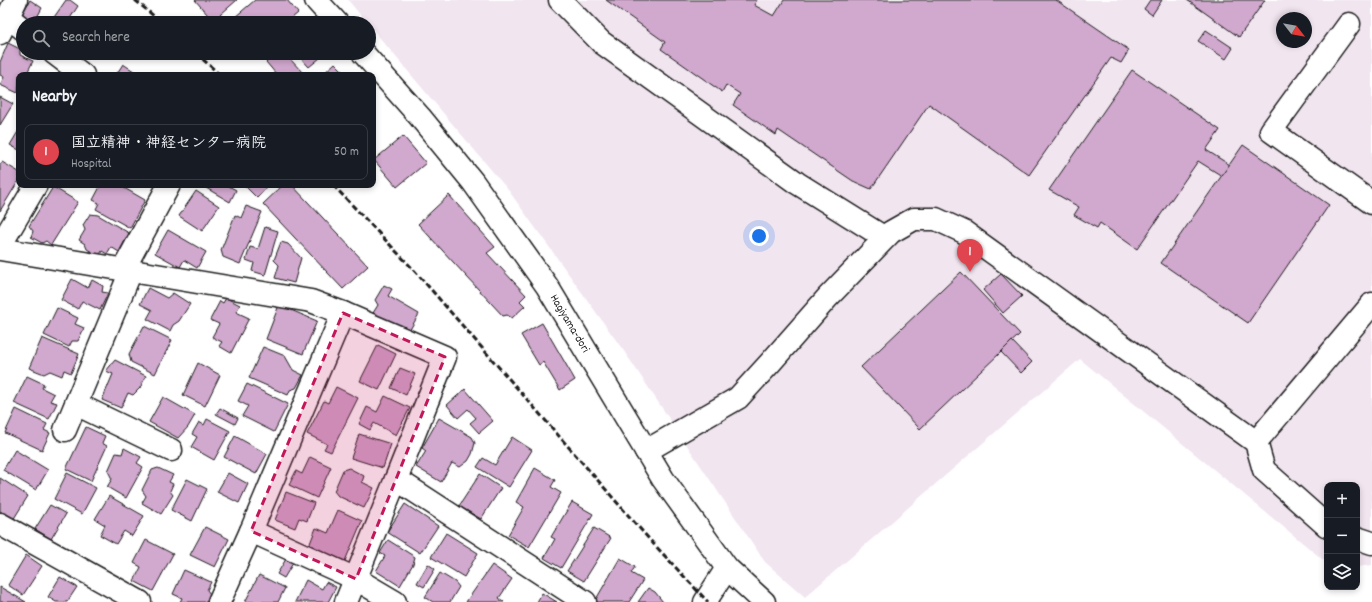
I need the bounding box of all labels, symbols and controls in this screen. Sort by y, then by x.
north arrow [1276,12,1312,48]
search box [16,16,376,60]
icon: search [30,27,52,49]
text: Search here [62,27,130,49]
text: Nearby [32,86,76,110]
text: 国立精神・神経センター病院 [71,133,266,155]
text: 1 [45,143,47,162]
text: 50 m [334,143,359,162]
text: Hospital [71,155,111,174]
your location [749,226,769,246]
pin: 1 [957,239,983,272]
street label: Hagiyama-dori [545,291,594,356]
map controls [1324,482,1360,590]
button: + [1324,482,1360,518]
button: − [1324,518,1360,554]
button: layers [1324,554,1360,590]

